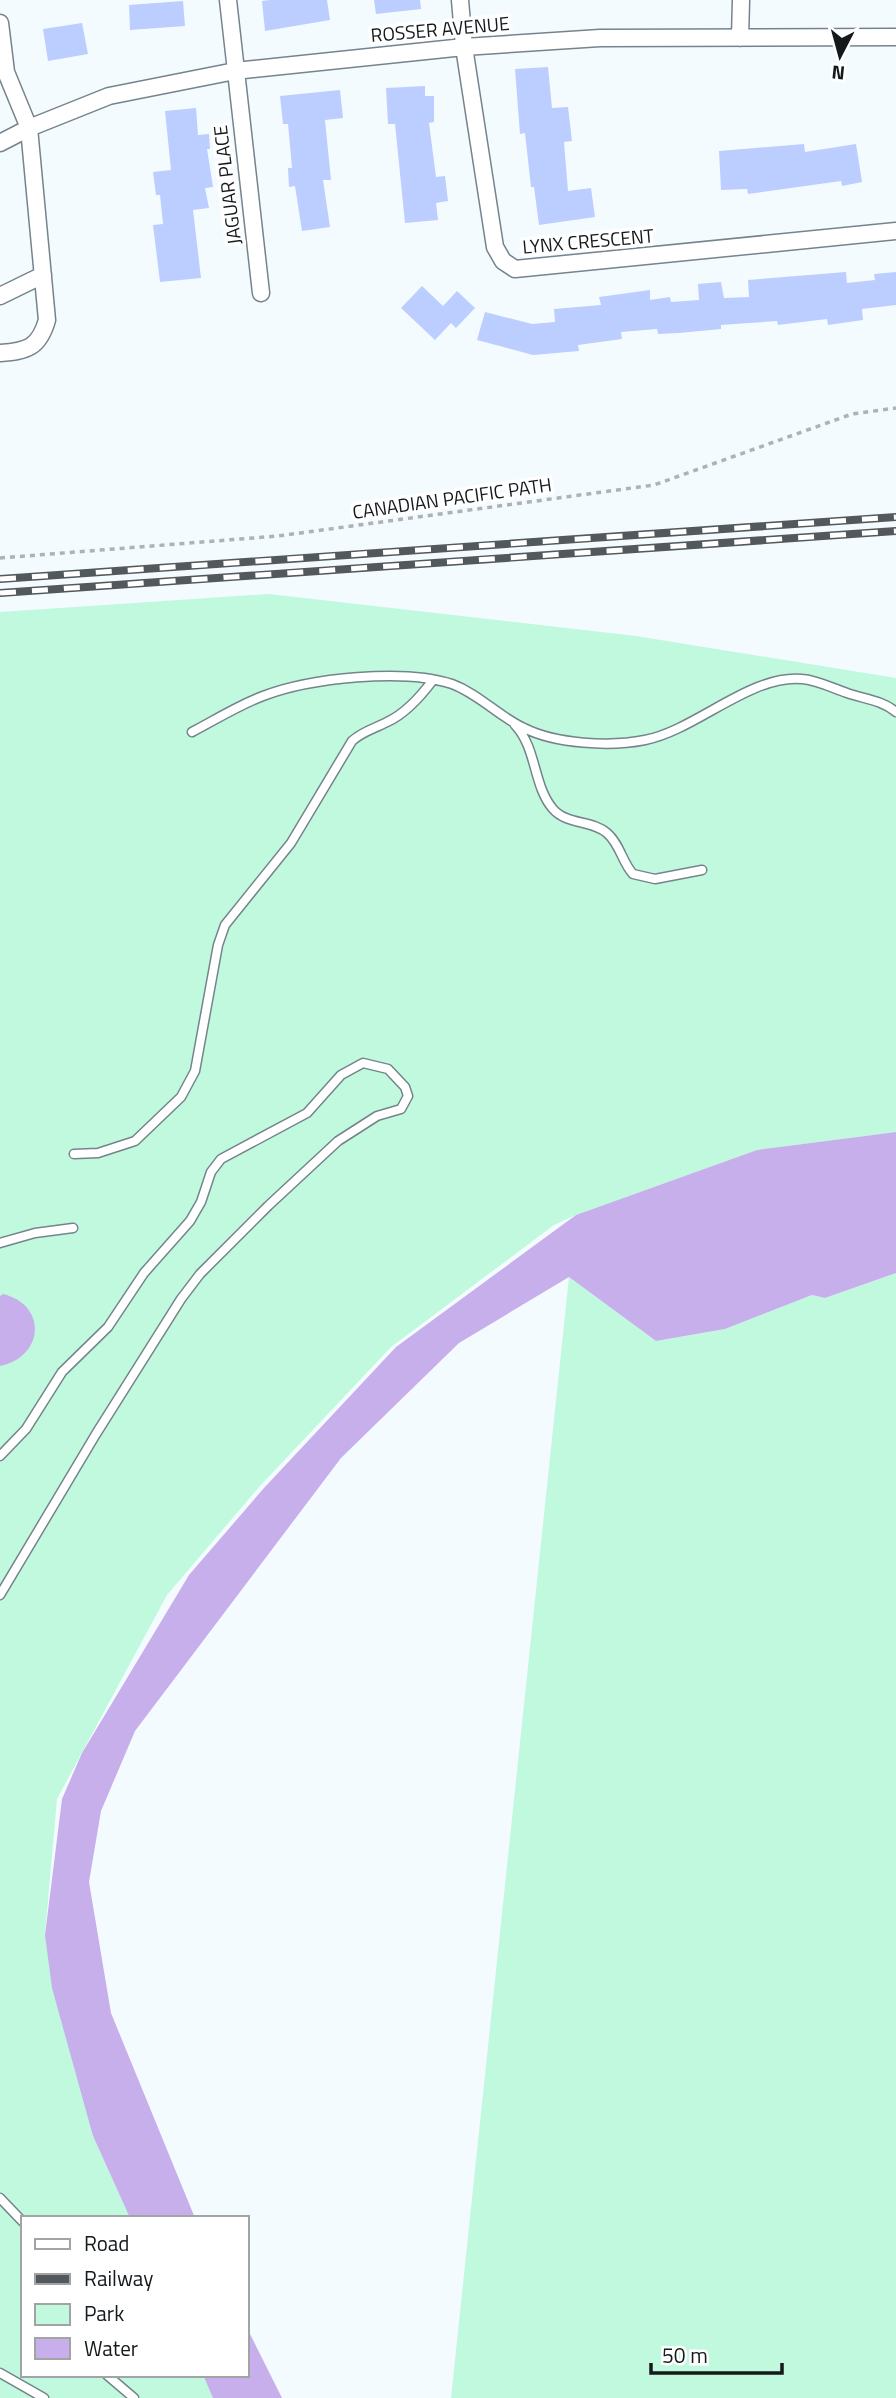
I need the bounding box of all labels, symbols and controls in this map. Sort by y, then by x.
street label: ROSSER AVENUE [369,8,511,49]
north arrow [805,21,875,91]
text: N [830,58,846,89]
street label: JAGUAR PLACE [205,124,248,246]
street label: LYNX CRESCENT [521,220,655,261]
street label: CANADIAN PACIFIC PATH [350,469,553,526]
legend [21,2216,248,2377]
text: Road [84,2227,129,2259]
text: Railway [84,2262,153,2294]
text: Park [84,2297,124,2329]
text: Water [84,2332,138,2364]
scale bar [651,2332,782,2376]
text: 50 m [662,2339,708,2371]

